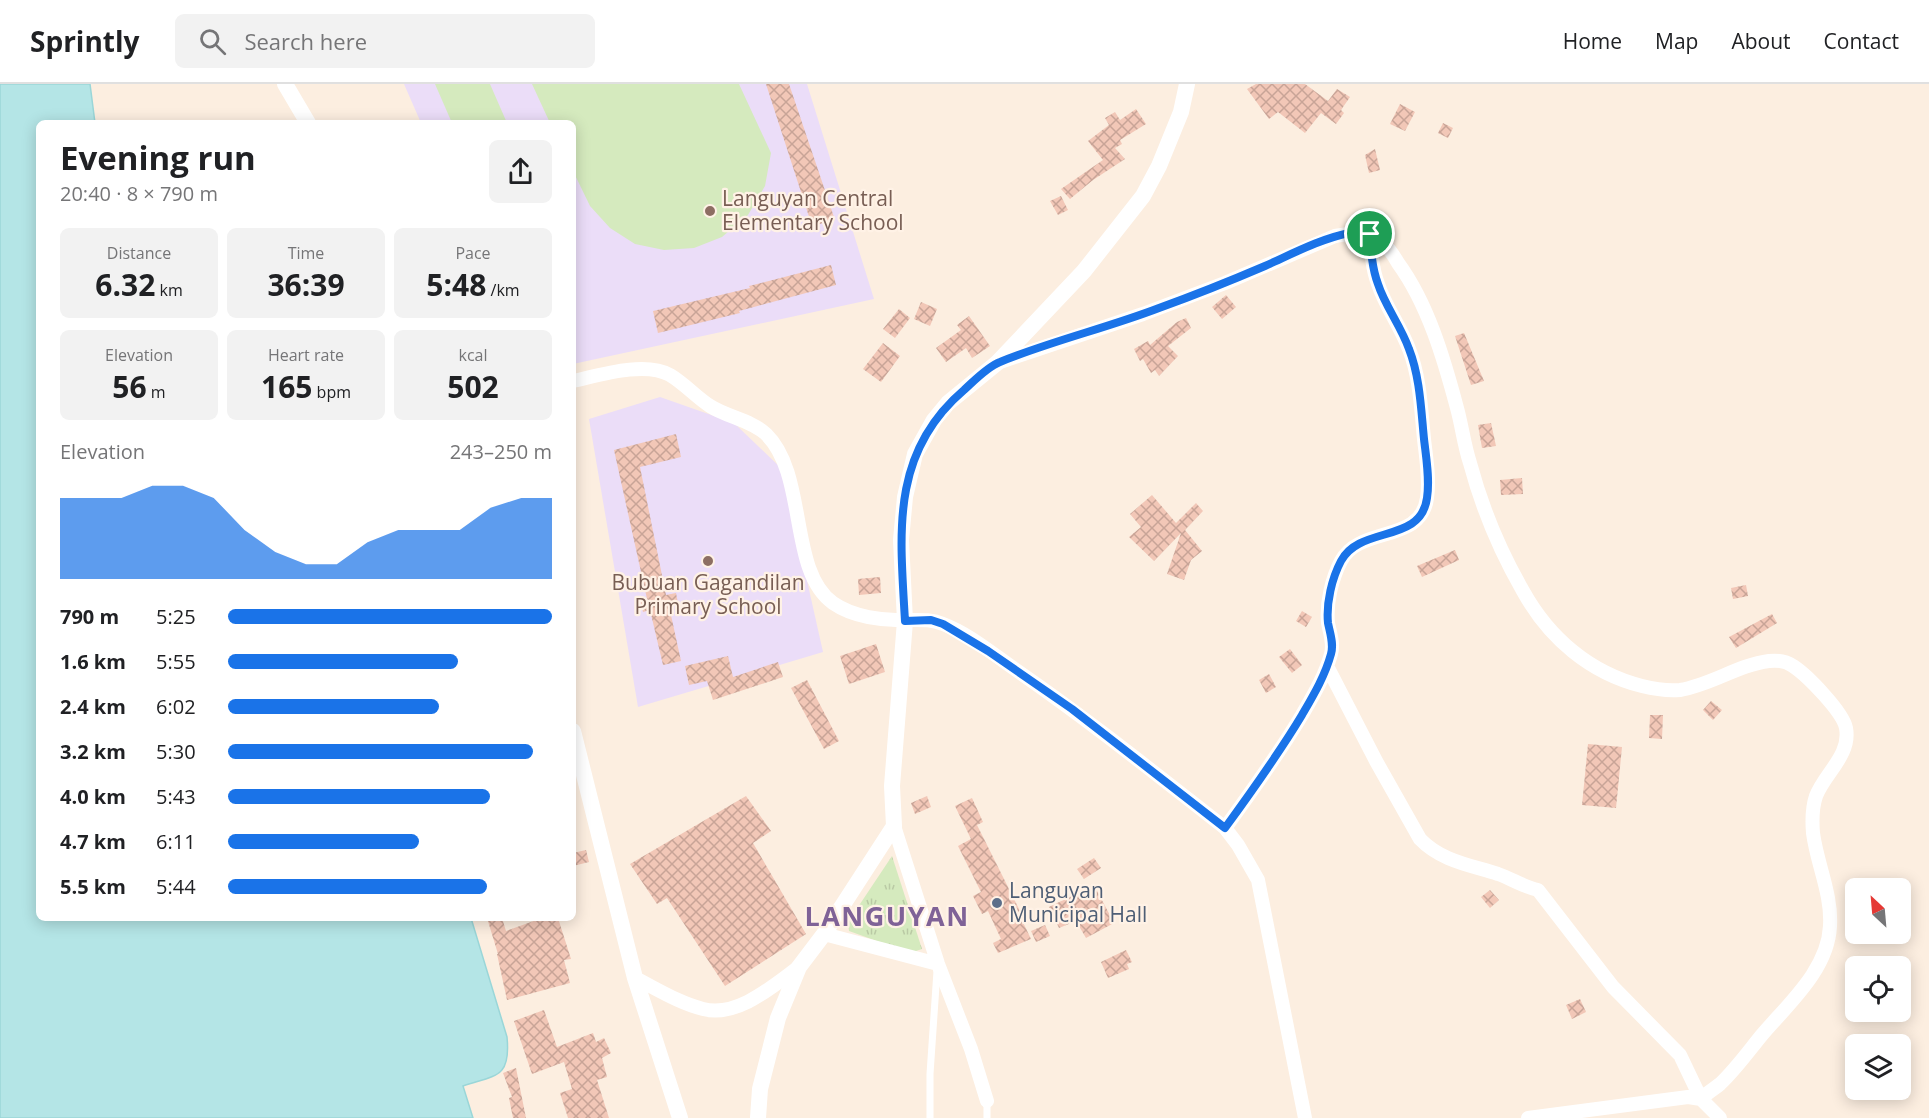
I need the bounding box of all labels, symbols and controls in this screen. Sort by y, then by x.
search box [175,14,595,68]
text: Sprintly [30,22,139,60]
icon: search [196,25,229,58]
text: Search here [244,26,367,56]
text: Home [1563,27,1622,55]
text: Map [1655,27,1698,55]
text: About [1731,27,1791,55]
text: Contact [1824,27,1899,55]
text: Evening run [60,135,256,180]
button: share [489,140,552,203]
text: 20:40 · 8 × 790 m [60,180,218,207]
place label: Languyan Central Elementary School [722,184,904,236]
marker: Languyan Central Elementary School [703,204,717,218]
pin [1344,208,1395,259]
icon: arrive [1353,217,1386,250]
text: Distance [107,242,171,264]
text: Time [288,242,324,264]
text: Pace [455,242,491,264]
text: 6.32 [95,264,155,305]
text: 36:39 [267,264,345,305]
text: 5:48 [426,264,486,305]
text: km [155,279,183,301]
text: /km [486,279,520,301]
text: Elevation [105,344,173,366]
text: Heart rate [268,344,344,366]
text: kcal [459,344,488,366]
text: 56 [112,366,147,407]
text: 165 [261,366,312,407]
text: 502 [447,366,499,407]
text: m [147,381,166,403]
text: bpm [312,381,351,403]
text: Elevation [60,438,145,465]
text: 243–250 m [450,438,552,465]
marker: Bubuan Gagandilan Primary School [701,554,715,568]
place label: Bubuan Gagandilan Primary School [611,568,805,620]
text: 790 m [60,603,119,630]
text: 5:25 [156,603,196,630]
text: 1.6 km [60,648,126,675]
text: 5:55 [156,648,196,675]
text: 2.4 km [60,693,126,720]
text: 6:02 [156,693,196,720]
text: 3.2 km [60,738,126,765]
text: 5:30 [156,738,196,765]
text: 4.0 km [60,783,126,810]
text: 5:43 [156,783,196,810]
text: 4.7 km [60,828,126,855]
text: 6:11 [156,828,196,855]
text: 5.5 km [60,873,126,900]
text: 5:44 [156,873,196,900]
place label: Languyan Municipal Hall [1009,876,1147,928]
north arrow [1845,878,1911,944]
map controls [1845,878,1911,1100]
marker: Languyan Municipal Hall [990,896,1004,910]
district label: LANGUYAN [804,897,970,934]
button: locate [1845,956,1911,1022]
button: layers [1845,1034,1911,1100]

